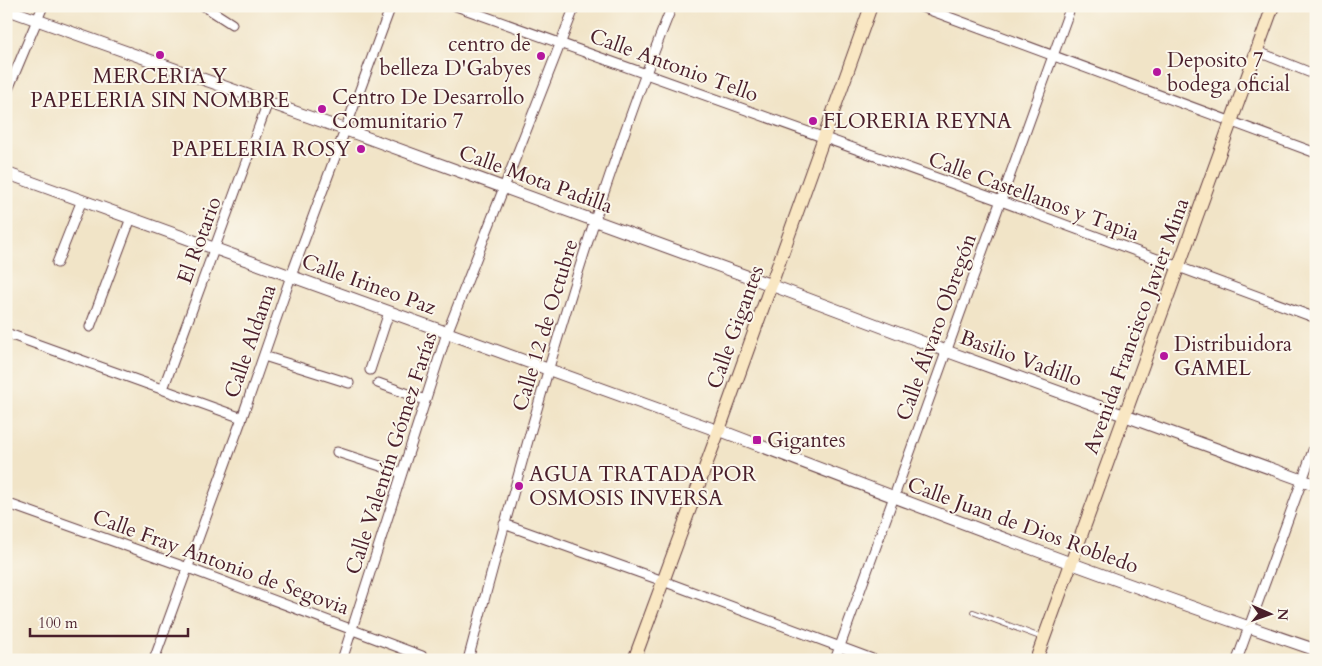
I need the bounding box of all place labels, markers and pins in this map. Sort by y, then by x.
place label: centro de belleza D'Gabyes [379,30,531,83]
place label: Deposito 7 bodega oficial [1167,46,1290,99]
marker: MERCERIA Y PAPELERIA SIN NOMBRE [154,49,166,61]
marker: centro de belleza D'Gabyes [535,50,547,62]
place label: MERCERIA Y PAPELERIA SIN NOMBRE [30,62,290,115]
marker: Deposito 7 bodega oficial [1151,66,1163,78]
place label: Centro De Desarrollo Comunitario 7 [332,83,524,136]
marker: Centro De Desarrollo Comunitario 7 [316,103,328,115]
place label: FLORERIA REYNA [823,107,1012,136]
marker: FLORERIA REYNA [807,115,819,127]
place label: PAPELERIA ROSY [171,135,351,164]
marker: PAPELERIA ROSY [355,143,367,155]
place label: Distribuidora GAMEL [1174,330,1292,383]
marker: Distribuidora GAMEL [1158,350,1170,362]
place label: Gigantes [767,426,846,455]
marker: Gigantes [751,434,763,446]
place label: AGUA TRATADA POR OSMOSIS INVERSA [529,460,757,513]
marker: AGUA TRATADA POR OSMOSIS INVERSA [513,480,525,492]

